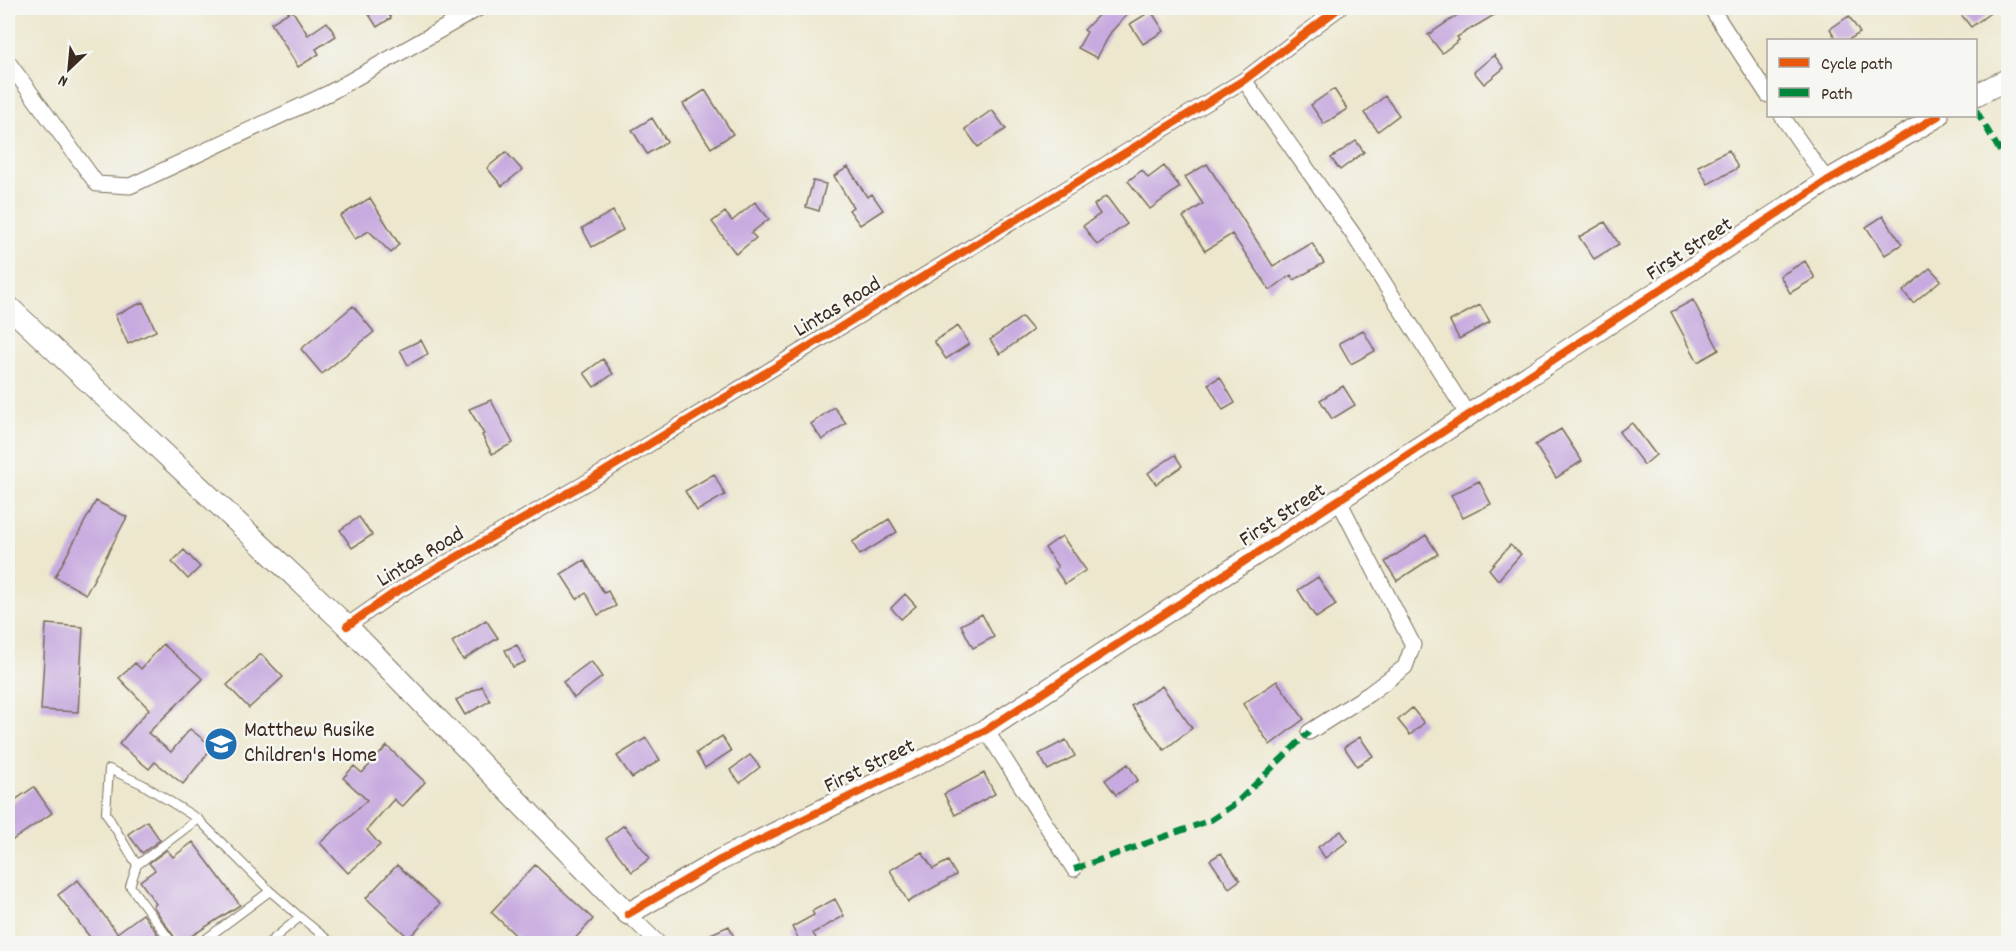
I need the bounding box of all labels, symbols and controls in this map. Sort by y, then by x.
north arrow [39,39,99,99]
legend [1767,39,1977,117]
text: Cycle path [1821,53,1892,78]
text: N [55,68,72,92]
text: Path [1821,83,1853,108]
street label: First Street [1641,210,1739,290]
street label: Lintas Road [788,270,888,346]
street label: First Street [1234,476,1332,556]
street label: Lintas Road [371,520,471,596]
place label: Matthew Rusike Children's Home [244,716,377,772]
school or university icon: Matthew Rusike Children's Home [203,726,239,762]
street label: First Street [819,732,921,802]

